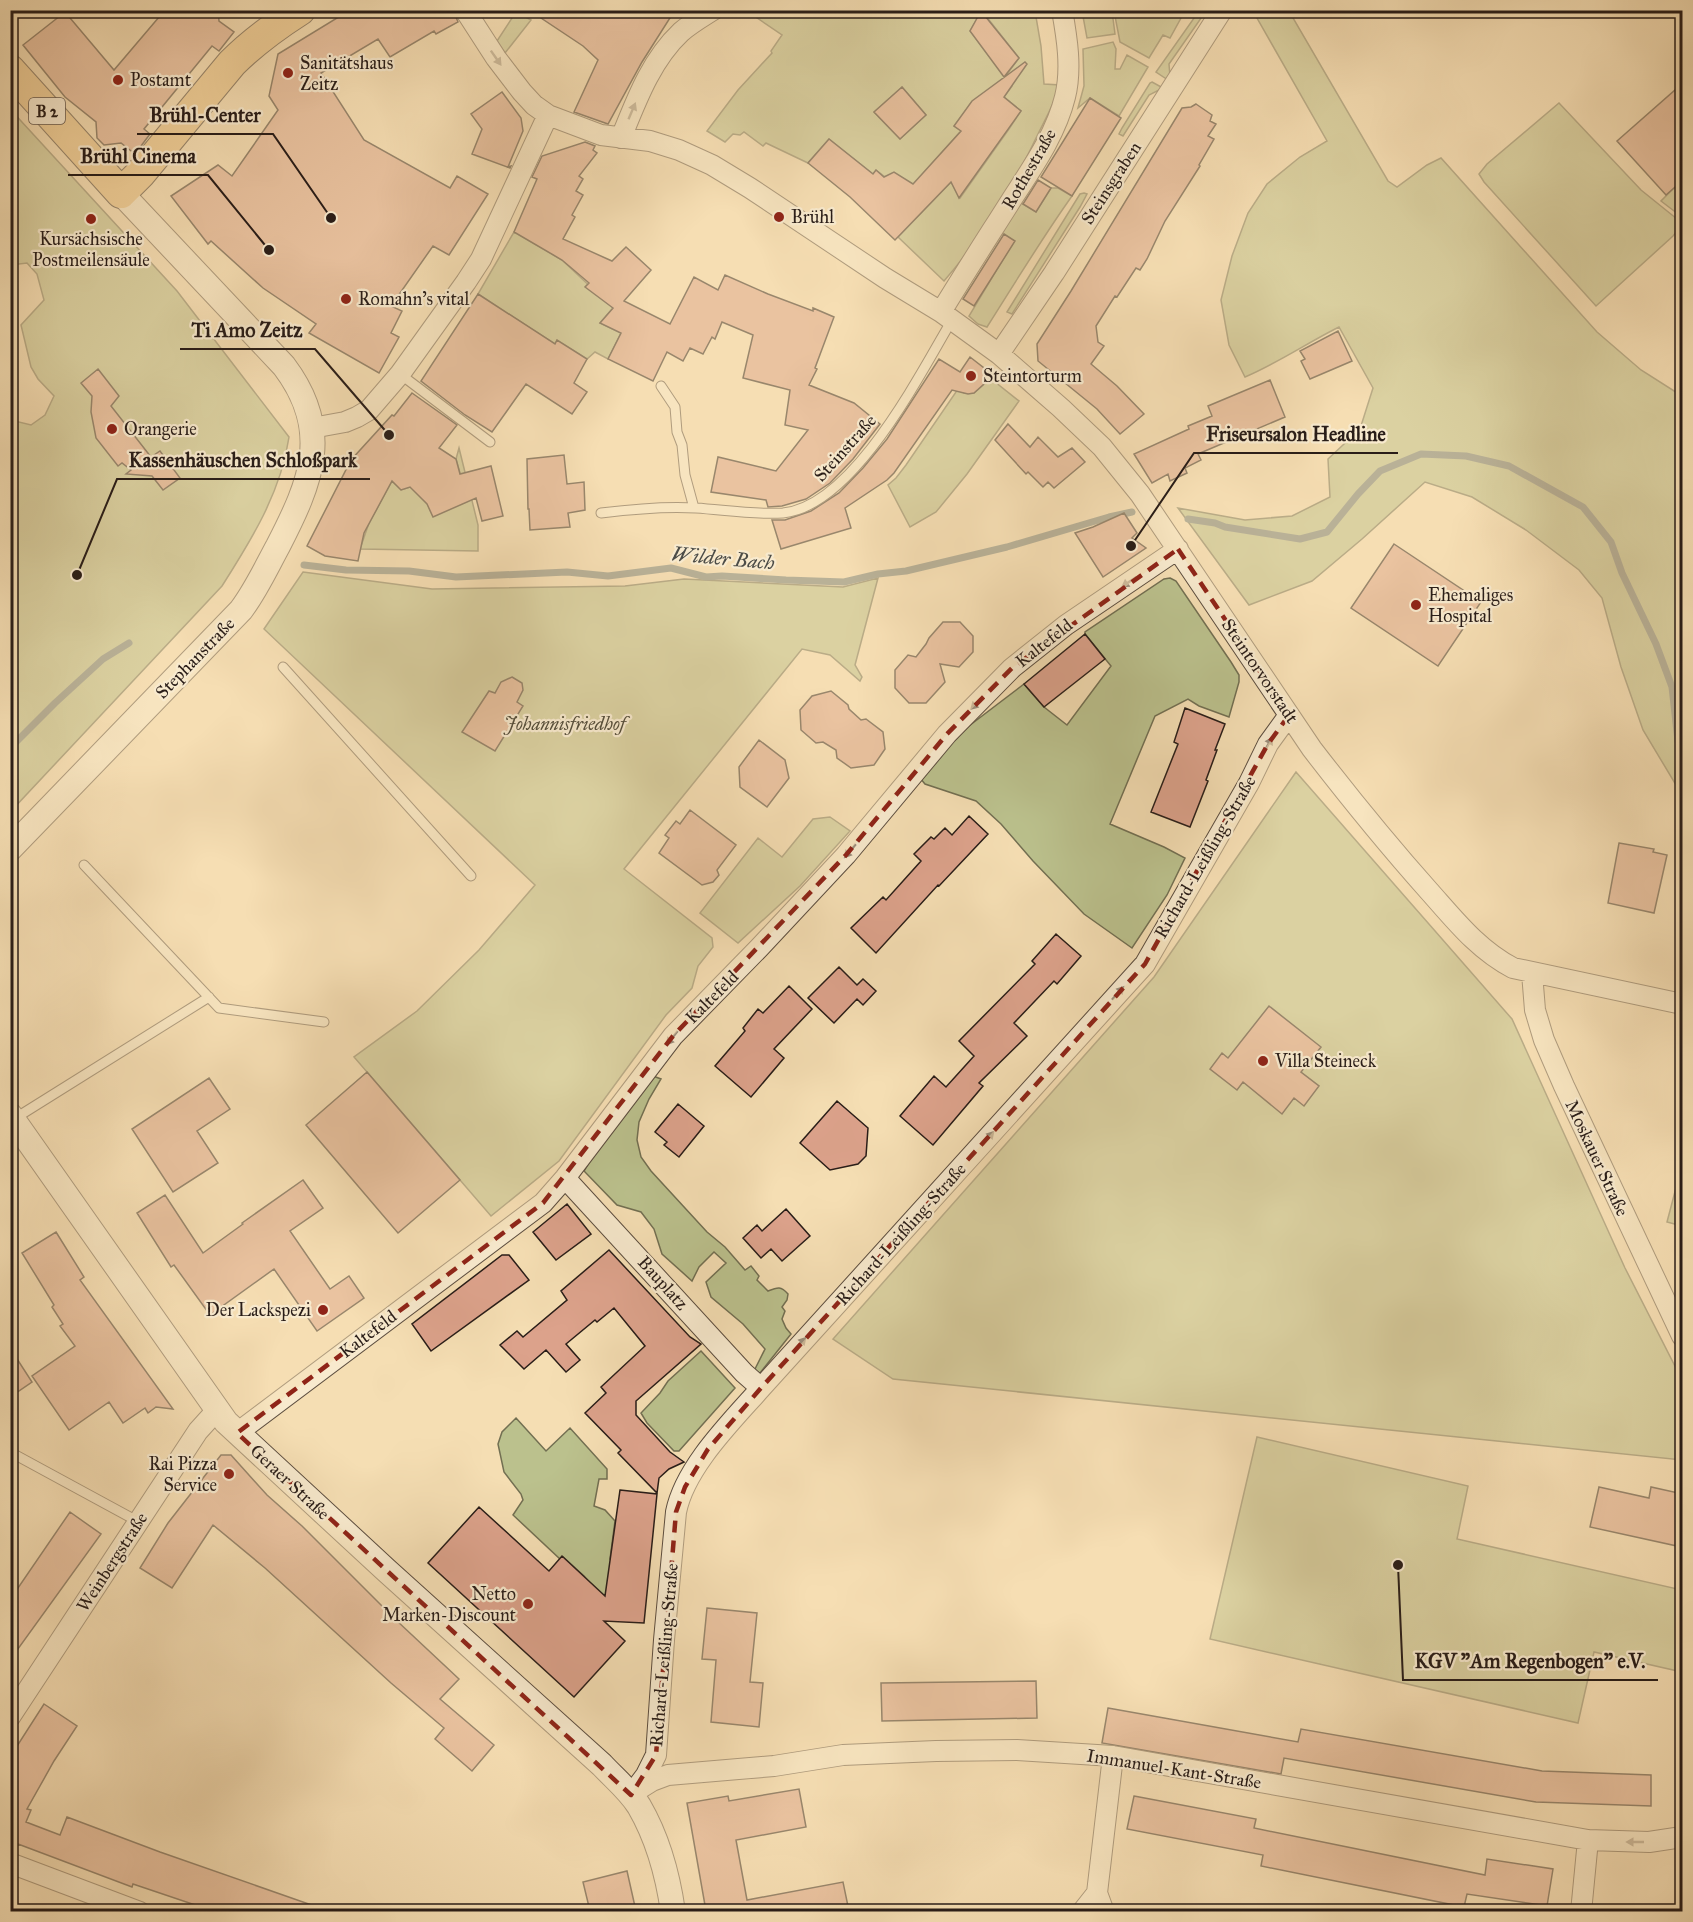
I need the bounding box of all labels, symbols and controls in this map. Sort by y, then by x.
one-way arrow [490,49,502,65]
place label: Sanitätshaus Zeitz [300,52,393,95]
marker: Sanitätshaus Zeitz [281,66,295,80]
place label: Postamt [130,69,192,91]
marker: Postamt [111,73,125,87]
callout: Brühl-Center [137,96,273,134]
road number: B 2 [29,98,65,124]
one-way arrow [627,102,637,120]
text: Brühl-Center [149,103,261,127]
street label: Rothestraße [997,125,1061,213]
callout: Brühl Cinema [68,137,208,175]
street label: Steinsgraben [1076,137,1147,229]
text: Brühl Cinema [80,144,196,168]
place label: Brühl [791,206,834,228]
marker: Brühl [772,210,786,224]
marker: Kursächsische Postmeilensäule [84,212,98,226]
place label: Kursächsische Postmeilensäule [32,228,150,271]
place label: Romahn's vital [358,288,469,310]
marker: Romahn's vital [339,292,353,306]
callout: Ti Amo Zeitz [180,311,315,349]
text: Ti Amo Zeitz [191,318,303,342]
place label: Steintorturm [983,365,1082,387]
marker: Steintorturm [964,369,978,383]
street label: Steinstraße [809,410,881,486]
callout: Friseursalon Headline [1194,415,1398,453]
place label: Orangerie [124,418,197,441]
marker: Orangerie [105,422,119,436]
text: Friseursalon Headline [1206,422,1387,446]
callout: Kassenhäuschen Schloßpark [117,441,370,479]
text: Kassenhäuschen Schloßpark [129,448,358,473]
water label: Wilder Bach [670,542,776,574]
one-way arrow [1122,576,1138,588]
place label: Ehemaliges Hospital [1428,584,1513,627]
marker: Ehemaliges Hospital [1409,598,1423,612]
street label: Stephanstraße [151,613,239,703]
street label: Kaltefeld [1011,614,1077,672]
street label: Steintorvorstadt [1217,614,1303,728]
one-way arrow [971,696,985,710]
park label: Johannisfriedhof [503,713,631,735]
one-way arrow [1263,736,1273,753]
street label: Richard-Leißling-Straße [1149,772,1261,943]
one-way arrow [844,843,857,858]
street label: Kaltefeld [681,966,743,1028]
one-way arrow [1111,986,1125,1000]
one-way arrow [666,1030,679,1046]
place label: Villa Steineck [1274,1050,1377,1072]
marker: Villa Steineck [1256,1054,1270,1068]
street label: Moskauer Straße [1560,1096,1634,1220]
one-way arrow [981,1131,994,1146]
street label: Richard-Leißling-Straße [831,1158,972,1310]
street label: Bauplatz [633,1251,693,1315]
place label: Der Lackspezi [205,1299,311,1321]
marker: Der Lackspezi [316,1303,330,1317]
street label: Kaltefeld [335,1305,401,1363]
one-way arrow [793,1337,807,1352]
street label: Geraer Straße [246,1440,334,1524]
place label: Rai Pizza Service [148,1453,217,1496]
marker: Rai Pizza Service [222,1467,236,1481]
street label: Weinbergstraße [72,1508,153,1616]
street label: Richard-Leißling-Straße [645,1562,684,1748]
place label: Netto Marken-Discount [382,1583,517,1626]
marker: Netto Marken-Discount [521,1597,535,1611]
callout: KGV "Am Regenbogen" e.V. [1403,1642,1658,1680]
text: KGV "Am Regenbogen" e.V. [1415,1649,1645,1674]
street label: Immanuel-Kant-Straße [1085,1744,1263,1794]
one-way arrow [1626,1837,1645,1847]

